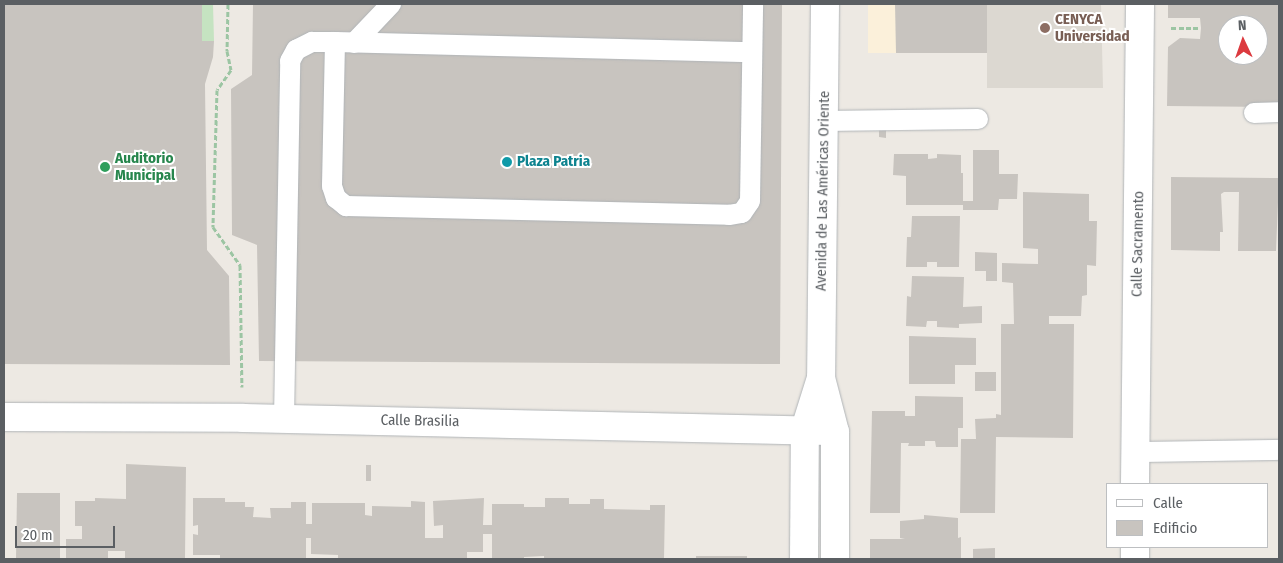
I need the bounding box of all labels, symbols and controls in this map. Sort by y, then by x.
place label: CENYCA Universidad [1055,10,1130,45]
north arrow [1218,15,1268,65]
text: N [1238,17,1247,34]
marker: CENYCA Universidad [1039,22,1051,34]
street label: Avenida de Las Américas Oriente [812,91,834,291]
place label: Auditorio Municipal [115,149,175,184]
place label: Plaza Patria [517,153,590,171]
marker: Plaza Patria [501,156,513,168]
marker: Auditorio Municipal [99,161,111,173]
street label: Calle Sacramento [1128,191,1148,297]
street label: Calle Brasilia [380,411,460,431]
legend [1106,483,1268,548]
text: Calle [1153,494,1183,512]
scale bar [18,516,118,548]
text: Edificio [1153,519,1198,537]
text: 20 m [23,526,53,544]

